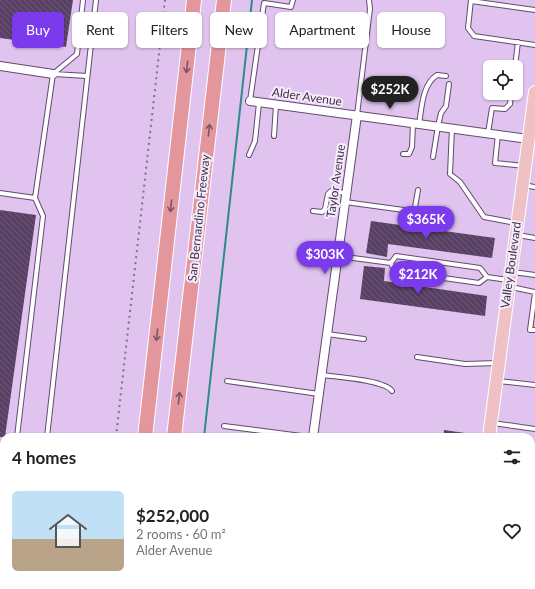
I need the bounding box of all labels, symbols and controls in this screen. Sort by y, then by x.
chip: Buy [12,12,64,48]
chip: Rent [72,12,128,48]
chip: Filters [136,12,202,48]
chip: New [210,12,267,48]
chip: Apartment [275,12,369,48]
chip: House [377,12,445,48]
one-way arrow [183,60,191,73]
map controls [483,60,523,100]
button: locate [483,60,523,100]
pin: $252K [362,76,418,110]
text: $252K [370,81,410,97]
street label: Alder Avenue [271,84,343,109]
one-way arrow [205,124,213,137]
street label: Taylor Avenue [323,143,348,219]
street label: San Bernardino Freeway [184,153,213,282]
one-way arrow [167,199,175,212]
pin: $365K [398,206,454,240]
text: $365K [406,211,446,227]
street label: Valley Boulevard [497,221,524,309]
pin: $303K [297,241,353,275]
text: $303K [305,246,345,262]
pin: $212K [390,261,446,295]
text: $212K [398,266,438,282]
one-way arrow [153,328,160,341]
one-way arrow [175,392,182,405]
icon: filters [501,446,523,468]
text: 4 homes [12,447,76,468]
text: $252,000 [136,505,209,526]
icon: home [44,507,92,555]
icon: heart [501,520,523,542]
text: 2 rooms · 60 m² [136,526,226,542]
text: Alder Avenue [136,542,212,558]

